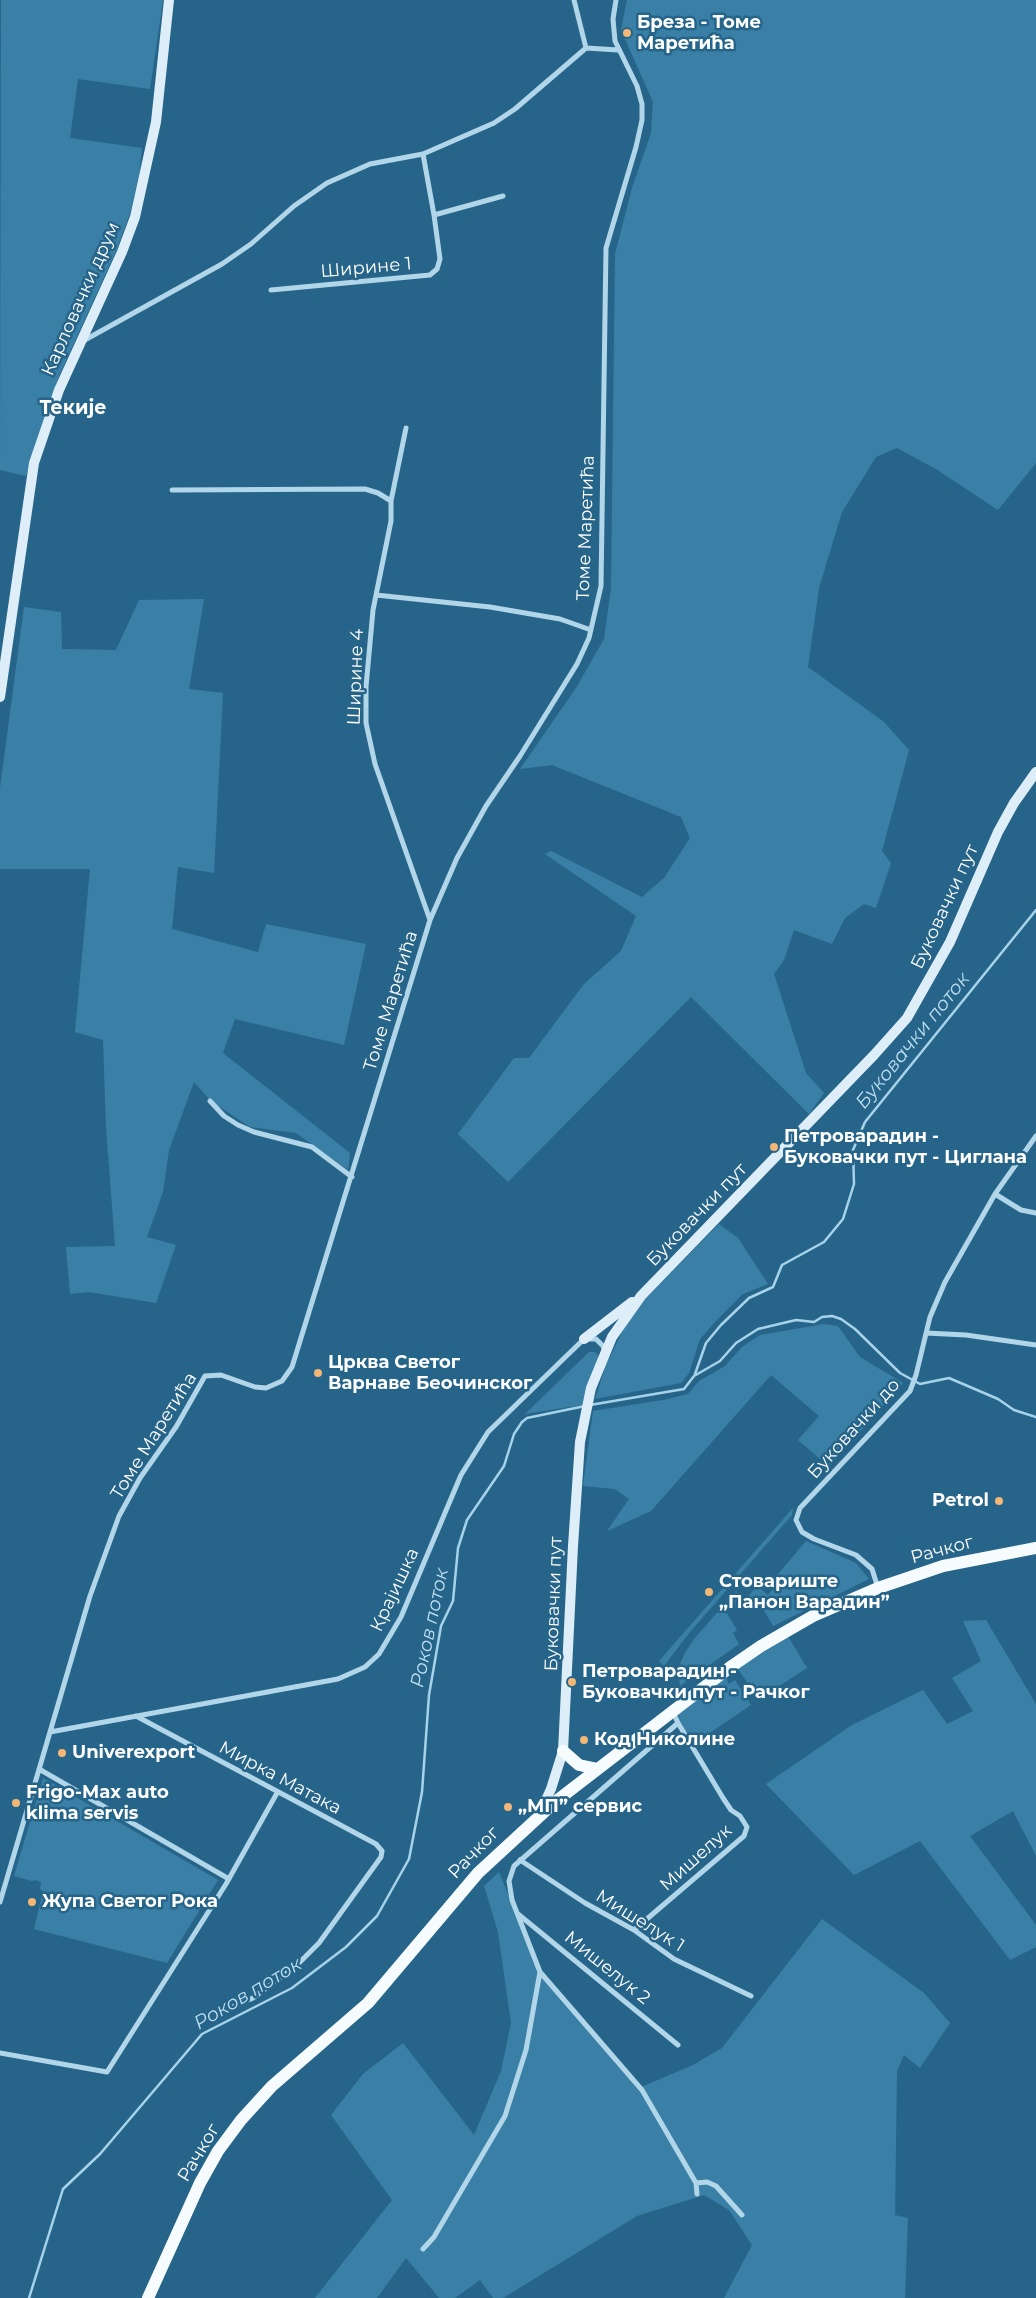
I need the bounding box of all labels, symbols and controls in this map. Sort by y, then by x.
place label: Бреза - Томе Маретића [637,12,761,54]
marker: Бреза - Томе Маретића [621,27,633,39]
street label: Карловачки друм [37,219,125,379]
street label: Ширине 1 [320,253,412,283]
district label: Текије [40,397,106,419]
street label: Томе Маретића [573,455,599,601]
street label: Ширине 4 [344,628,368,726]
street label: Буковачки пут [907,841,983,973]
street label: Томе Маретића [359,928,423,1074]
water label: Буковачки поток [851,968,975,1114]
place label: Петроварадин - Буковачки пут - Циглана [784,1126,1027,1168]
marker: Петроварадин - Буковачки пут - Циглана [768,1141,780,1153]
street label: Буковачки пут [642,1159,752,1271]
place label: Црква Светог Варнаве Беочинског [328,1352,532,1395]
marker: Црква Светог Варнаве Беочинског [312,1367,324,1379]
street label: Томе Маретића [106,1369,202,1503]
street label: Буковачки до [803,1374,905,1484]
place label: Petrol [932,1490,989,1512]
marker: Petrol [993,1495,1005,1507]
street label: Рачког [908,1531,976,1569]
street label: Буковачки пут [541,1536,567,1672]
street label: Крајишка [366,1545,424,1635]
water label: Роков поток [406,1566,454,1690]
place label: Стовариште „Панон Варадин” [719,1571,890,1614]
marker: Стовариште „Панон Варадин” [703,1586,715,1598]
place label: Петроварадин - Буковачки пут - Рачког [582,1661,810,1704]
marker: Петроварадин - Буковачки пут - Рачког [566,1676,578,1688]
place label: Код Николине [594,1729,735,1751]
marker: Код Николине [578,1734,590,1746]
street label: Мирка Матака [215,1737,345,1819]
place label: Univerexport [72,1742,195,1764]
marker: Univerexport [56,1747,68,1759]
place label: Frigo-Max auto klima servis [26,1782,169,1825]
place label: „МП” сервис [518,1796,642,1818]
marker: Frigo-Max auto klima servis [10,1797,22,1809]
marker: „МП” сервис [502,1801,514,1813]
street label: Мишелук [656,1820,736,1896]
street label: Рачког [444,1823,504,1883]
street label: Мишелук 1 [592,1885,688,1957]
place label: Жупа Светог Рока [42,1891,218,1913]
marker: Жупа Светог Рока [26,1896,38,1908]
street label: Мишелук 2 [560,1927,654,2009]
water label: Роков поток [190,1953,306,2035]
street label: Рачког [173,2120,225,2186]

